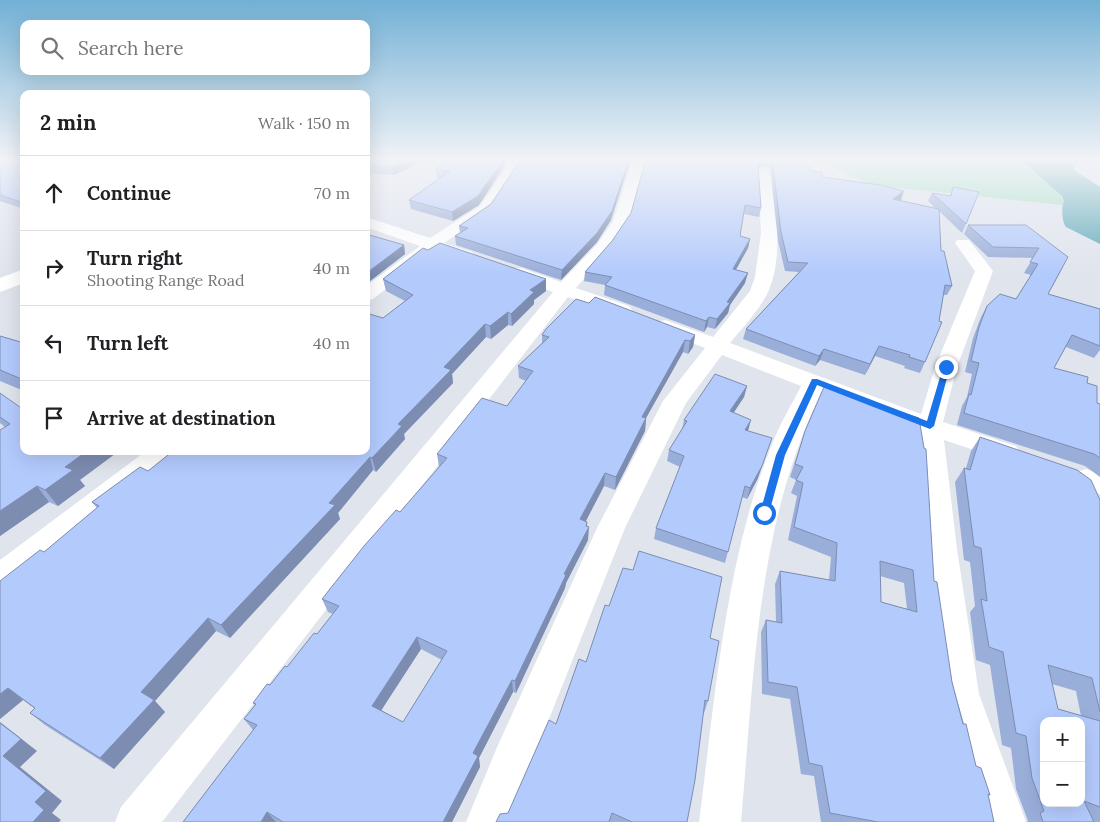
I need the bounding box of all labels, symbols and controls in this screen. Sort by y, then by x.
search box [20,20,370,75]
icon: search [38,34,66,62]
text: Search here [78,36,184,60]
text: 2 min [40,109,96,136]
text: Walk · 150 m [258,113,350,133]
icon: ahead [40,179,68,207]
text: Continue [87,181,171,205]
text: 70 m [314,183,350,203]
text: Turn right [87,246,183,270]
icon: right [40,254,68,282]
text: 40 m [313,258,350,278]
text: Shooting Range Road [87,270,245,290]
icon: left [40,329,68,357]
text: Turn left [87,331,168,355]
text: 40 m [313,333,350,353]
route end [935,356,958,379]
icon: arrive [40,404,68,432]
text: Arrive at destination [87,406,276,430]
route start [753,502,776,525]
map controls [1040,717,1085,807]
button: + [1040,717,1085,762]
button: − [1040,762,1085,807]

